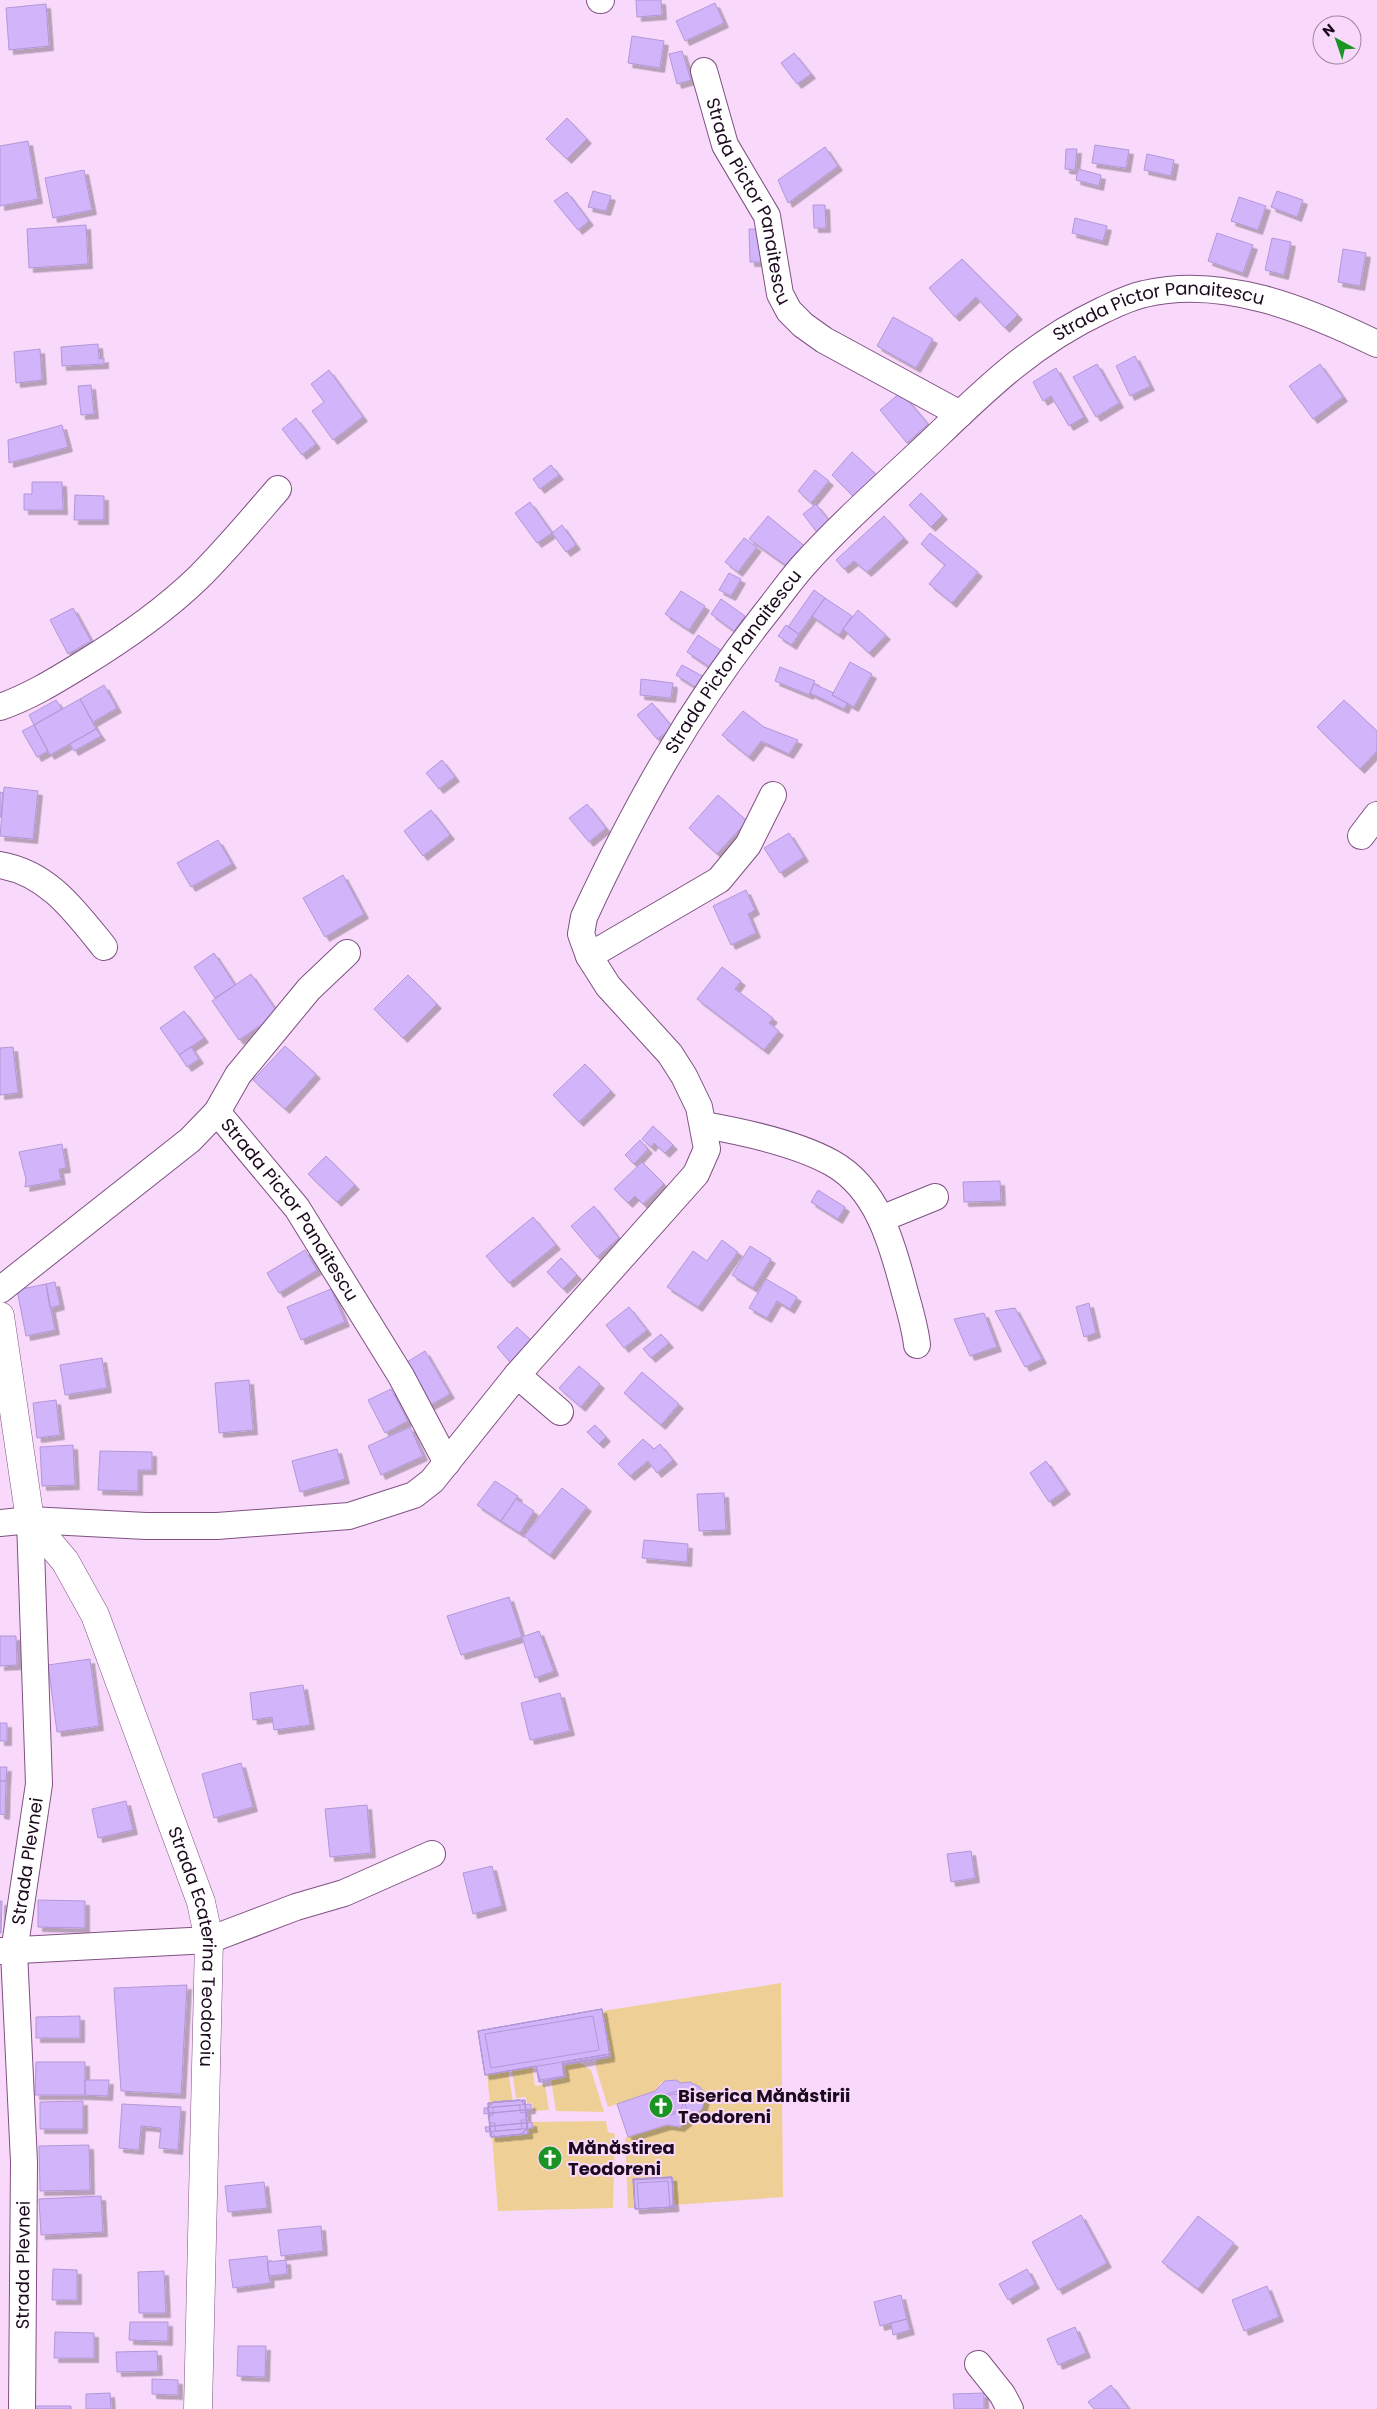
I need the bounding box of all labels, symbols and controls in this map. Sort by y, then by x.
north arrow [1312,15,1362,65]
text: N [1318,19,1339,41]
street label: Strada Pictor Panaitescu [700,95,797,309]
street label: Strada Pictor Panaitescu [1048,276,1267,347]
street label: Strada Pictor Panaitescu [659,564,807,758]
street label: Strada Pictor Panaitescu [215,1113,365,1306]
street label: Strada Plevnei [5,1796,49,1927]
street label: Strada Ecaterina Teodoroiu [162,1823,222,2067]
place label: Biserica Mănăstirii Teodoreni [678,2083,850,2129]
church icon: Biserica Mănăstirii Teodoreni [648,2093,674,2119]
place label: Mănăstirea Teodoreni [568,2135,675,2181]
church icon: Mănăstirea Teodoreni [537,2145,563,2171]
street label: Strada Plevnei [10,2201,36,2329]

